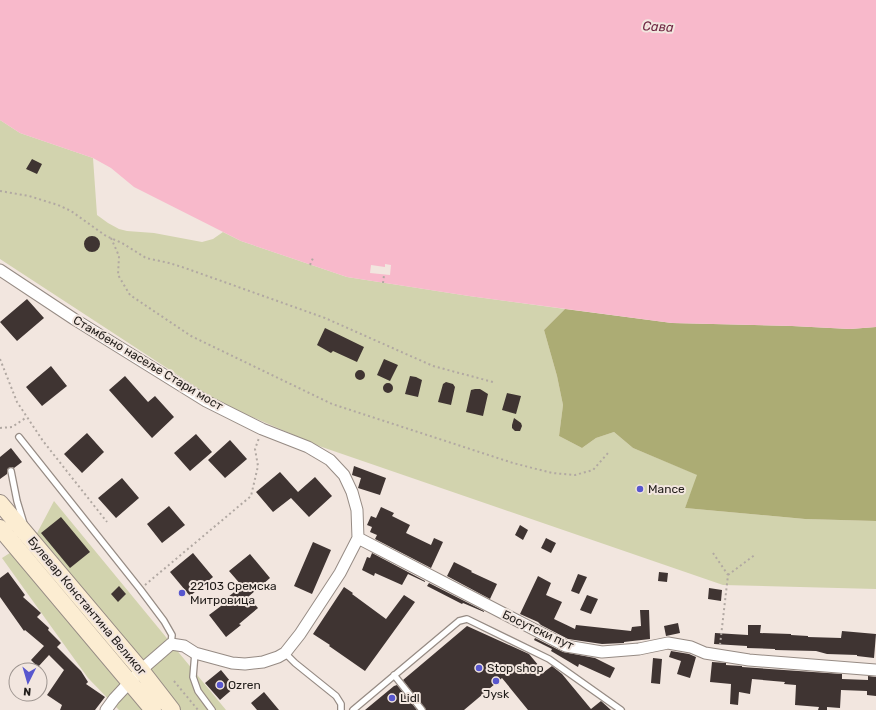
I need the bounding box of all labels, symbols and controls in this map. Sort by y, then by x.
water label: Сава [642,18,674,35]
street label: Стамбено насеље Стари мост [71,313,225,413]
place label: Mance [648,482,685,496]
marker: Mance [635,484,645,494]
street label: Булевар Константина Великог [25,534,150,679]
place label: 22103 Сремска Митровица [190,579,277,607]
marker: 22103 Сремска Митровица [177,588,187,598]
street label: Босутски пут [500,607,576,653]
place label: Stop shop [487,661,544,675]
north arrow [8,662,48,702]
marker: Stop shop [474,663,484,673]
marker: Jysk [491,676,501,686]
place label: Ozren [228,678,261,692]
marker: Ozren [215,680,225,690]
text: N [23,685,32,698]
place label: Jysk [483,687,510,701]
place label: Lidl [400,691,420,705]
marker: Lidl [387,693,397,703]

